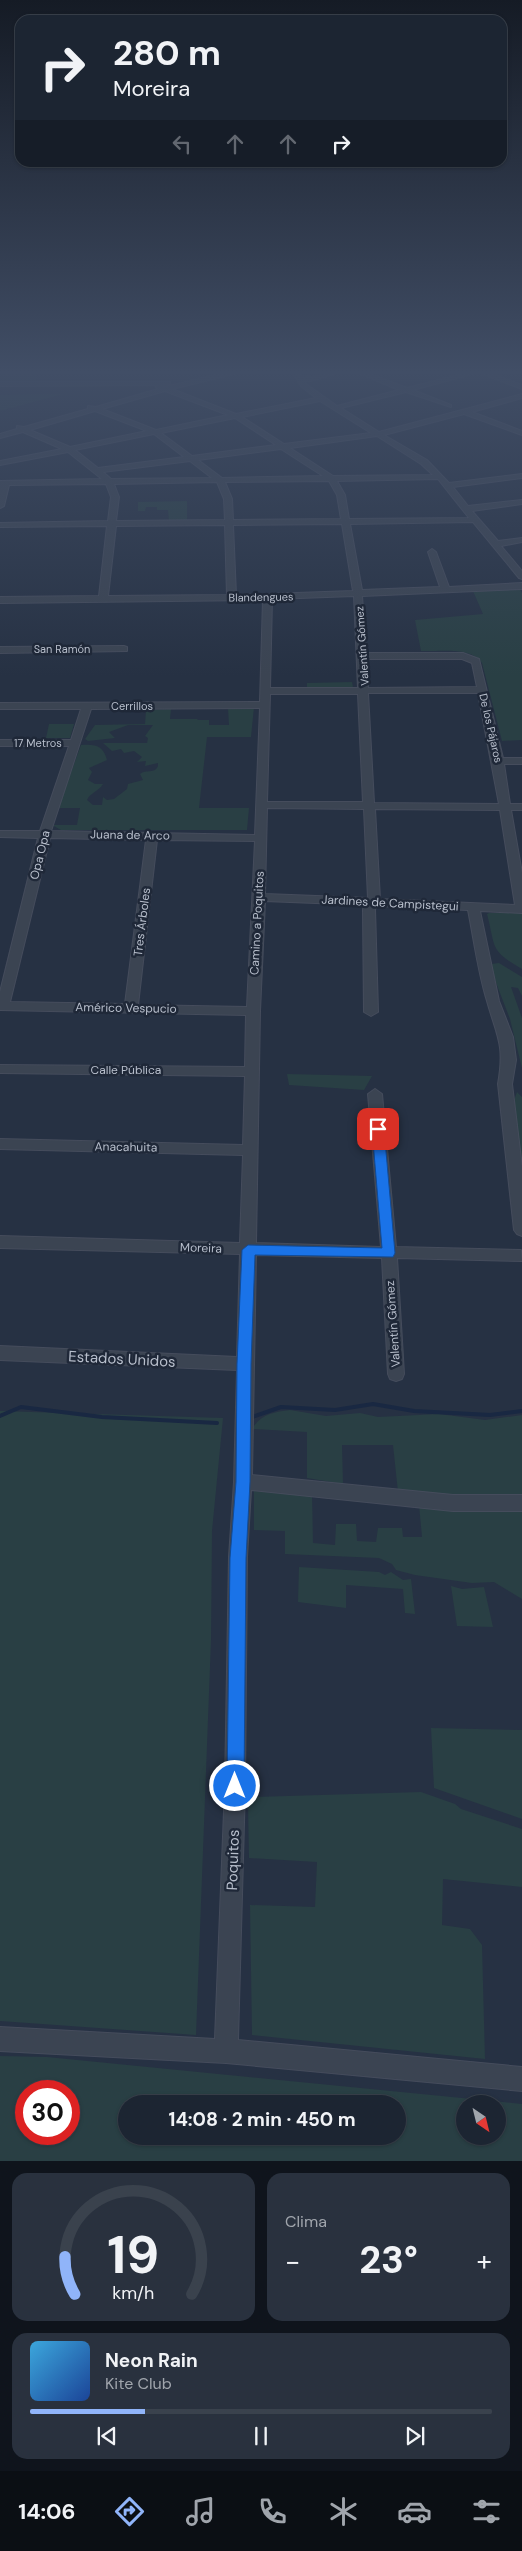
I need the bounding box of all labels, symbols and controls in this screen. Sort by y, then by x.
text: 280 m [113,30,221,76]
icon: right [30,35,95,100]
text: Moreira [113,74,190,103]
icon: left [168,130,196,158]
icon: ahead [221,130,249,158]
icon: ahead [274,130,302,158]
icon: right [327,130,355,158]
street label: Blandengues [228,589,294,605]
street label: Valentín Gómez [352,606,372,686]
street label: San Ramón [34,642,90,656]
street label: De los Pájaros [476,692,506,764]
street label: Cerrillos [111,699,153,713]
street label: 17 Metros [14,736,62,750]
street label: Juana de Arco [90,826,170,844]
street label: Opa Opa [26,829,54,881]
street label: Camino a Poquitos [246,870,268,976]
street label: Tres Árboles [130,887,154,957]
street label: Jardines de Campistegui [321,891,459,915]
street label: Américo Vespucio [75,999,177,1017]
street label: Calle Pública [91,1062,161,1078]
pin [357,1108,399,1150]
icon: arrive [364,1115,392,1143]
street label: Anacahuita [95,1138,157,1156]
street label: Moreira [180,1239,222,1257]
street label: Valentín Gómez [382,1280,404,1368]
street label: Estados Unidos [68,1346,176,1372]
position arrow [208,1759,260,1811]
street label: Poquitos [222,1829,244,1891]
speed limit sign: 30 [15,2080,80,2145]
north arrow [456,2095,506,2145]
map controls [456,2095,506,2145]
text: 14:08 · 2 min · 450 m [168,2107,356,2132]
text: Clima [285,2211,327,2232]
text: 19 [108,2221,159,2289]
text: 23° [359,2235,418,2285]
text: − [285,2243,300,2280]
text: + [477,2243,492,2280]
text: km/h [112,2281,155,2305]
text: Neon Rain [105,2348,198,2373]
text: Kite Club [105,2373,172,2394]
icon: previous [93,2422,121,2450]
icon: pause [247,2422,275,2450]
icon: next [401,2422,429,2450]
icon: directions [112,2494,147,2529]
icon: music [183,2494,218,2529]
icon: phone [255,2494,290,2529]
icon: climate [326,2494,361,2529]
icon: car [397,2494,432,2529]
icon: filters [469,2494,504,2529]
text: 14:06 [18,2497,76,2526]

